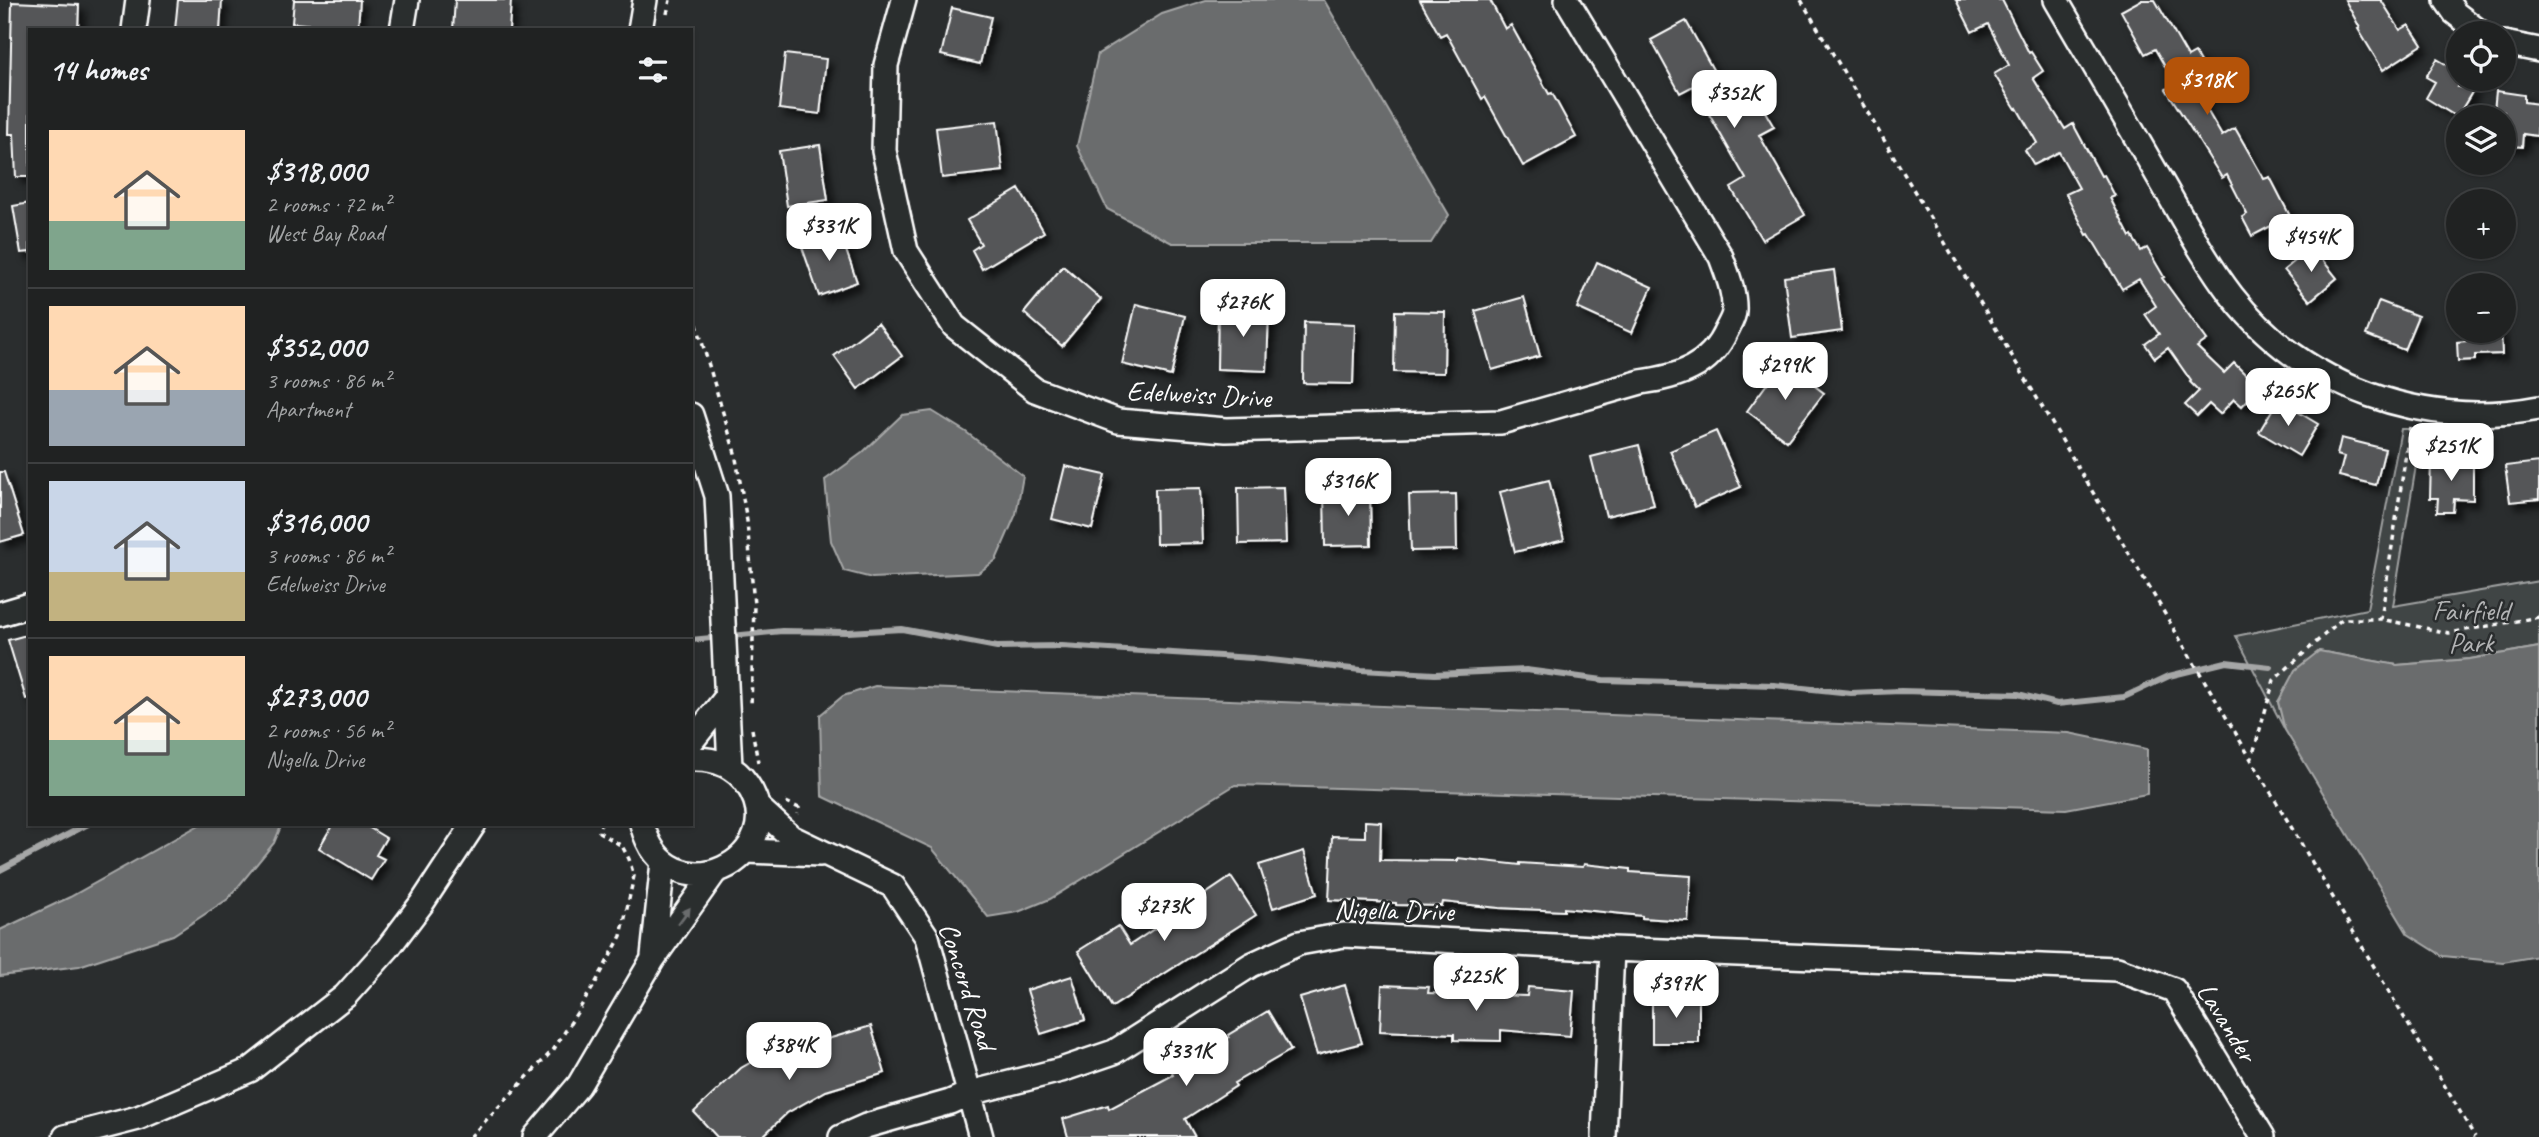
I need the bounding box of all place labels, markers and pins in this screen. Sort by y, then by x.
pin: $318K [2158,58,2256,117]
pin: $352K [1685,71,1783,130]
pin: $331K [780,204,878,263]
pin: $454K [2262,215,2360,274]
pin: $276K [1194,280,1292,339]
pin: $299K [1736,342,1834,402]
pin: $265K [2239,368,2337,428]
pin: $251K [2402,424,2500,483]
pin: $316K [1299,458,1397,518]
pin: $273K [1115,884,1213,943]
pin: $225K [1427,954,1525,1013]
pin: $397K [1627,960,1725,1020]
pin: $384K [740,1023,838,1082]
pin: $331K [1137,1028,1235,1088]

